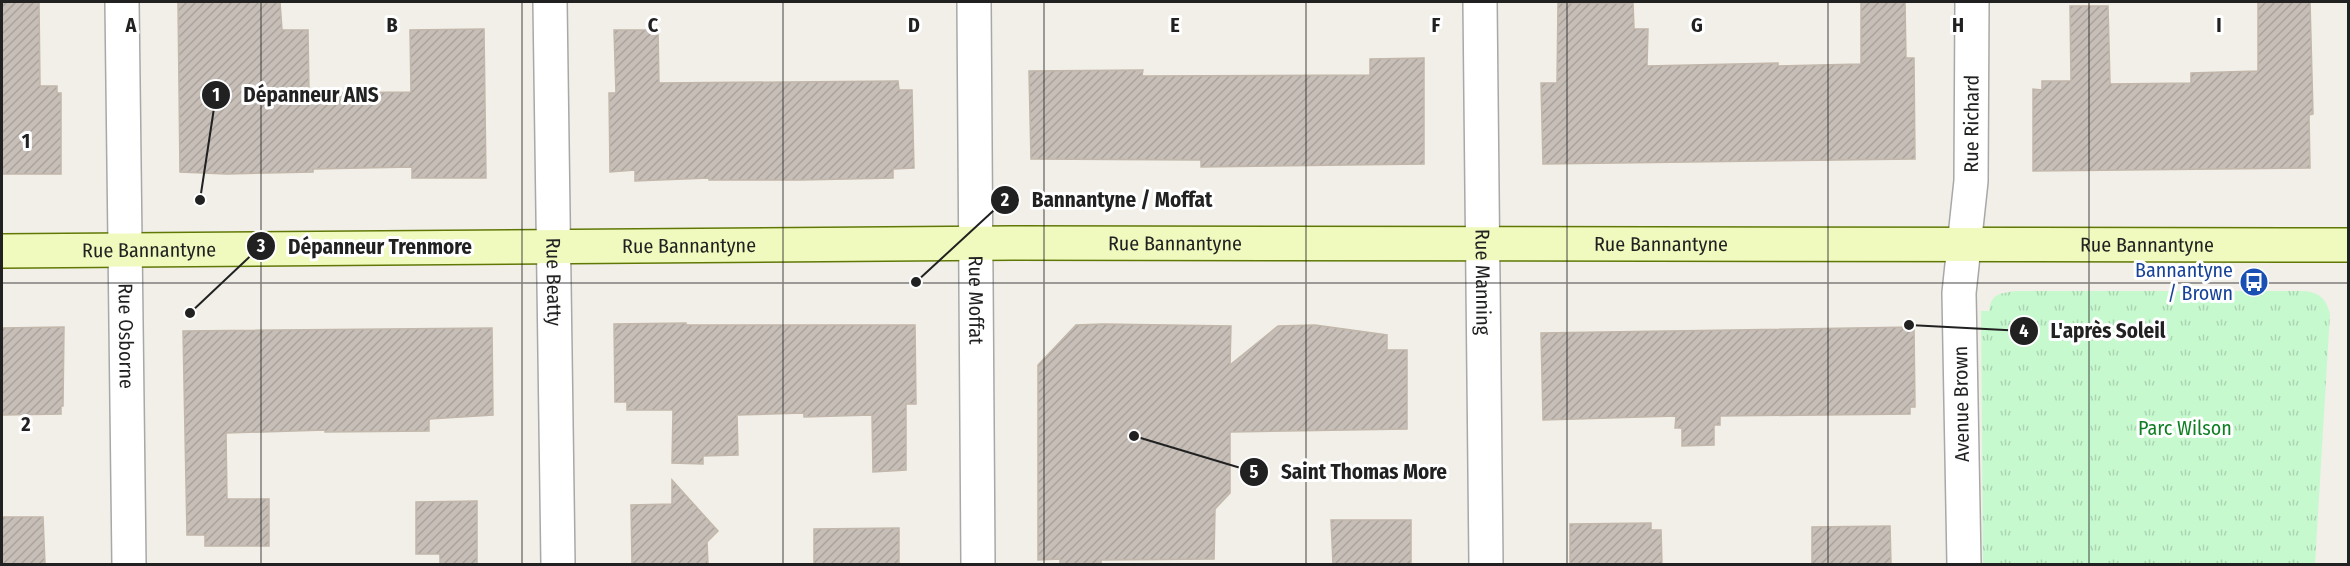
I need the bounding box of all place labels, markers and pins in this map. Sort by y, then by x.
callout: Dépanneur ANS [201,76,391,115]
callout: Bannantyne / Moffat [990,180,1225,219]
callout: Dépanneur Trenmore [246,227,484,266]
place label: Bannantyne / Brown [2135,258,2233,305]
bus stop icon: Bannantyne / Brown [2238,266,2270,298]
callout: L'après Soleil [2009,311,2177,350]
callout: Saint Thomas More [1239,453,1459,492]

